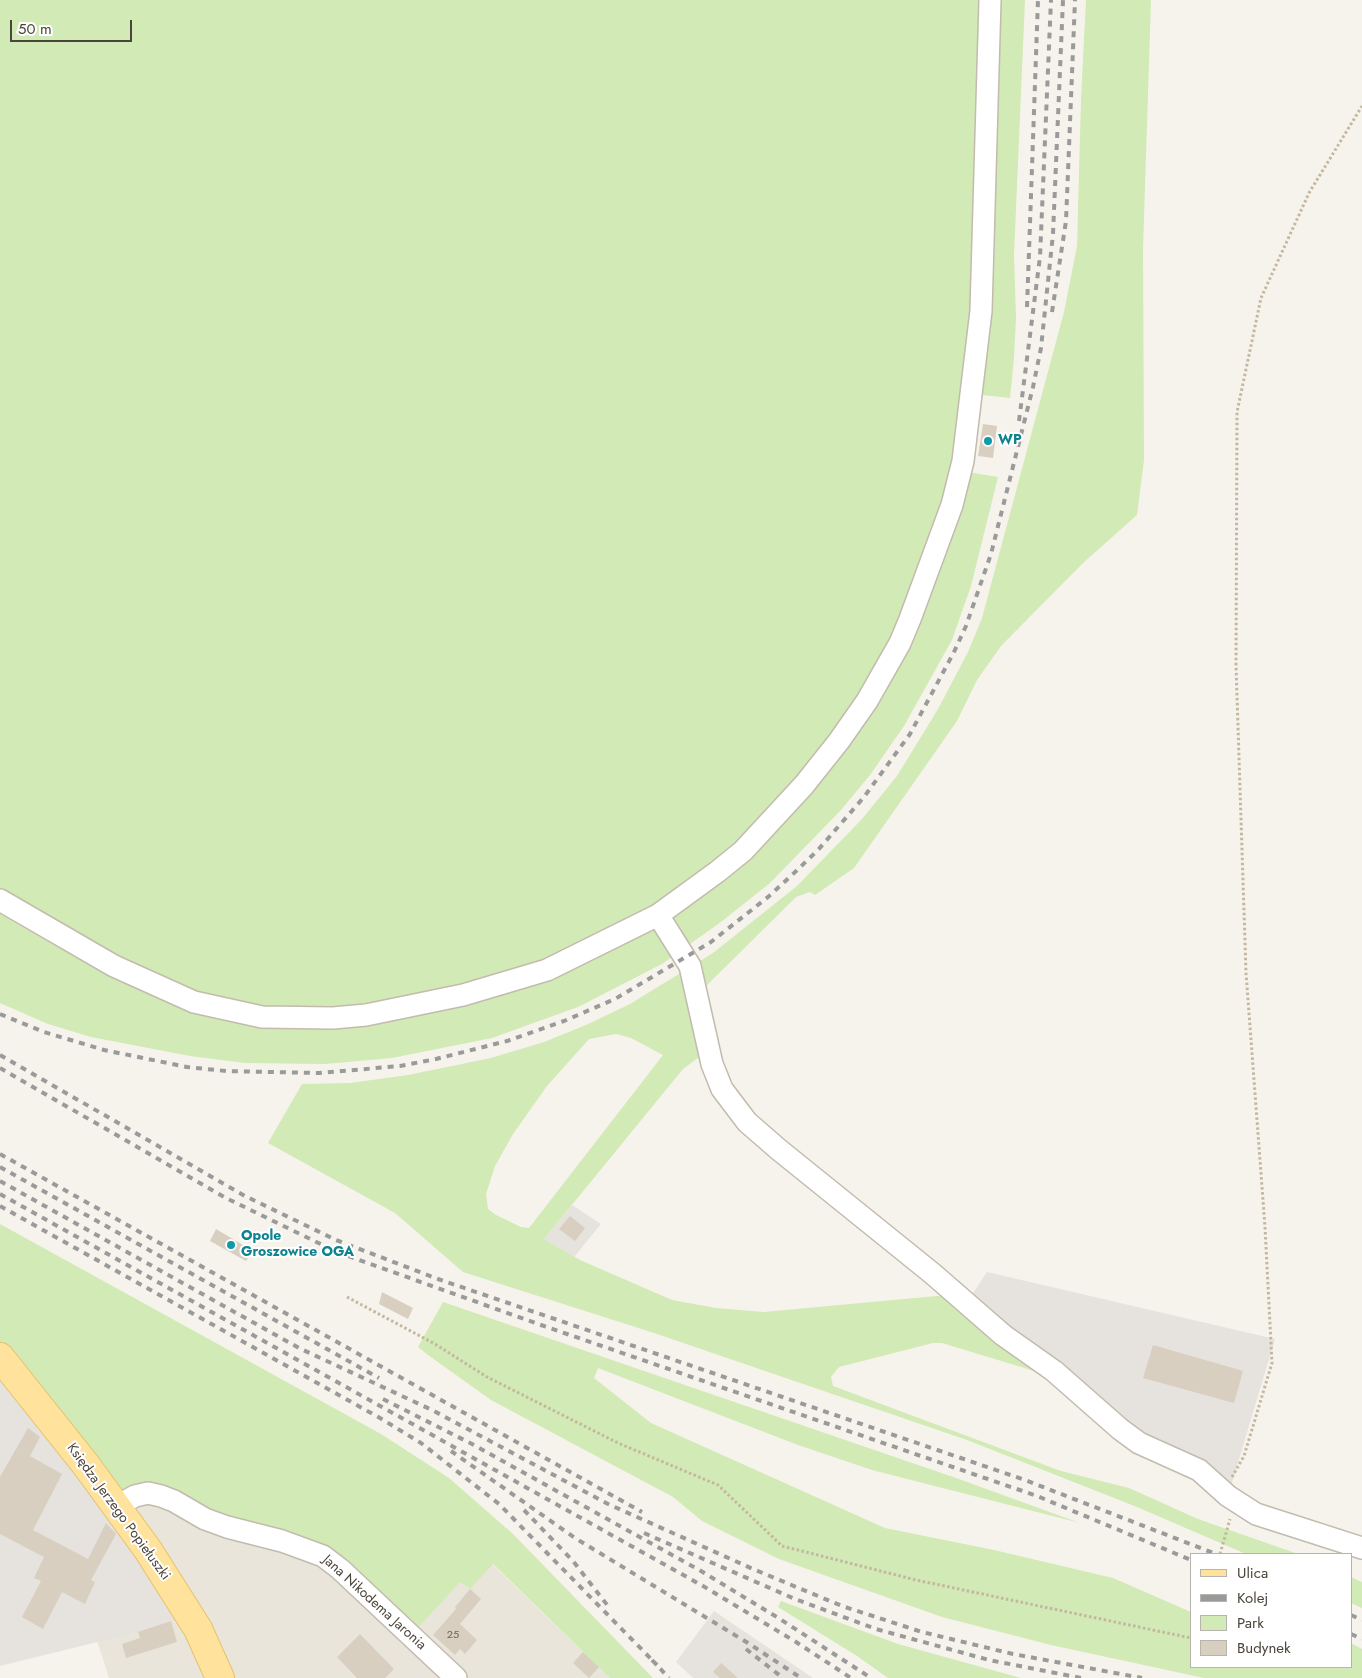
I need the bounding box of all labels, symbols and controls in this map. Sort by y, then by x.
scale bar [12,10,135,42]
text: 50 m [18,18,52,40]
place label: WP [998,433,1022,449]
marker: WP [982,435,994,447]
place label: Opole Groszowice OGA [241,1229,354,1262]
marker: Opole Groszowice OGA [225,1239,237,1251]
street label: Księdza Jerzego Popiełuszki [63,1440,173,1584]
street label: Jana Nikodema Jaronia [319,1552,429,1654]
legend [1190,1553,1352,1668]
text: Ulica [1237,1562,1268,1584]
text: Kolej [1237,1587,1268,1609]
text: Park [1237,1612,1264,1634]
house number: 25 [447,1628,459,1642]
text: Budynek [1237,1637,1291,1659]

